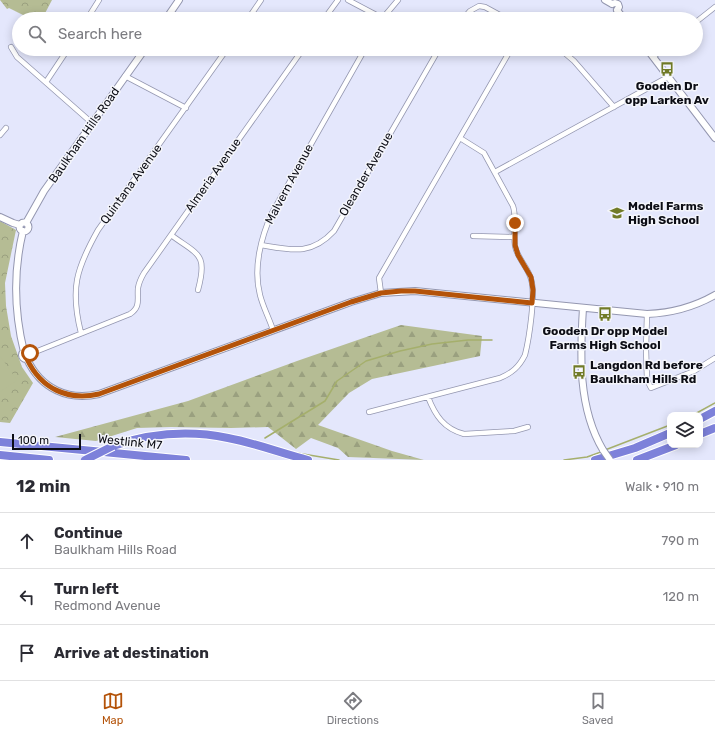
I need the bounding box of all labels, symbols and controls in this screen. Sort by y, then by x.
search box [12,12,703,56]
icon: search [26,23,48,45]
text: Search here [58,25,142,43]
bus stop icon: Gooden Dr opp Larken Av [659,61,675,77]
place label: Gooden Dr opp Larken Av [625,79,709,107]
street label: Baulkham Hills Road [46,85,122,185]
street label: Oleander Avenue [336,129,396,218]
street label: Almeria Avenue [182,135,244,215]
street label: Quintana Avenue [97,141,165,227]
street label: Malvern Avenue [262,141,316,226]
place label: Model Farms High School [628,199,704,227]
school or university icon: Model Farms High School [609,205,625,221]
route end [506,214,524,232]
bus stop icon: Gooden Dr opp Model Farms High School [597,306,613,322]
place label: Gooden Dr opp Model Farms High School [542,324,668,352]
route start [21,344,39,362]
place label: Langdon Rd before Baulkham Hills Rd [590,358,703,386]
bus stop icon: Langdon Rd before Baulkham Hills Rd [571,364,587,380]
map controls [667,412,703,448]
button: layers [667,412,703,448]
scale bar [12,432,81,451]
street label: Westlink M7 [97,432,163,452]
text: 100 m [18,434,49,447]
text: 12 min [16,476,71,496]
text: Walk · 910 m [625,479,699,494]
text: Continue [54,524,123,542]
icon: ahead [16,530,38,552]
text: 790 m [662,533,699,548]
text: Baulkham Hills Road [54,542,177,557]
text: Turn left [54,580,119,598]
icon: left [16,586,38,608]
text: 120 m [663,589,699,604]
text: Redmond Avenue [54,598,160,613]
icon: arrive [16,642,38,664]
text: Arrive at destination [54,644,209,662]
tab: Map [102,690,124,727]
tab: Directions [327,690,379,727]
tab: Saved [582,690,613,727]

